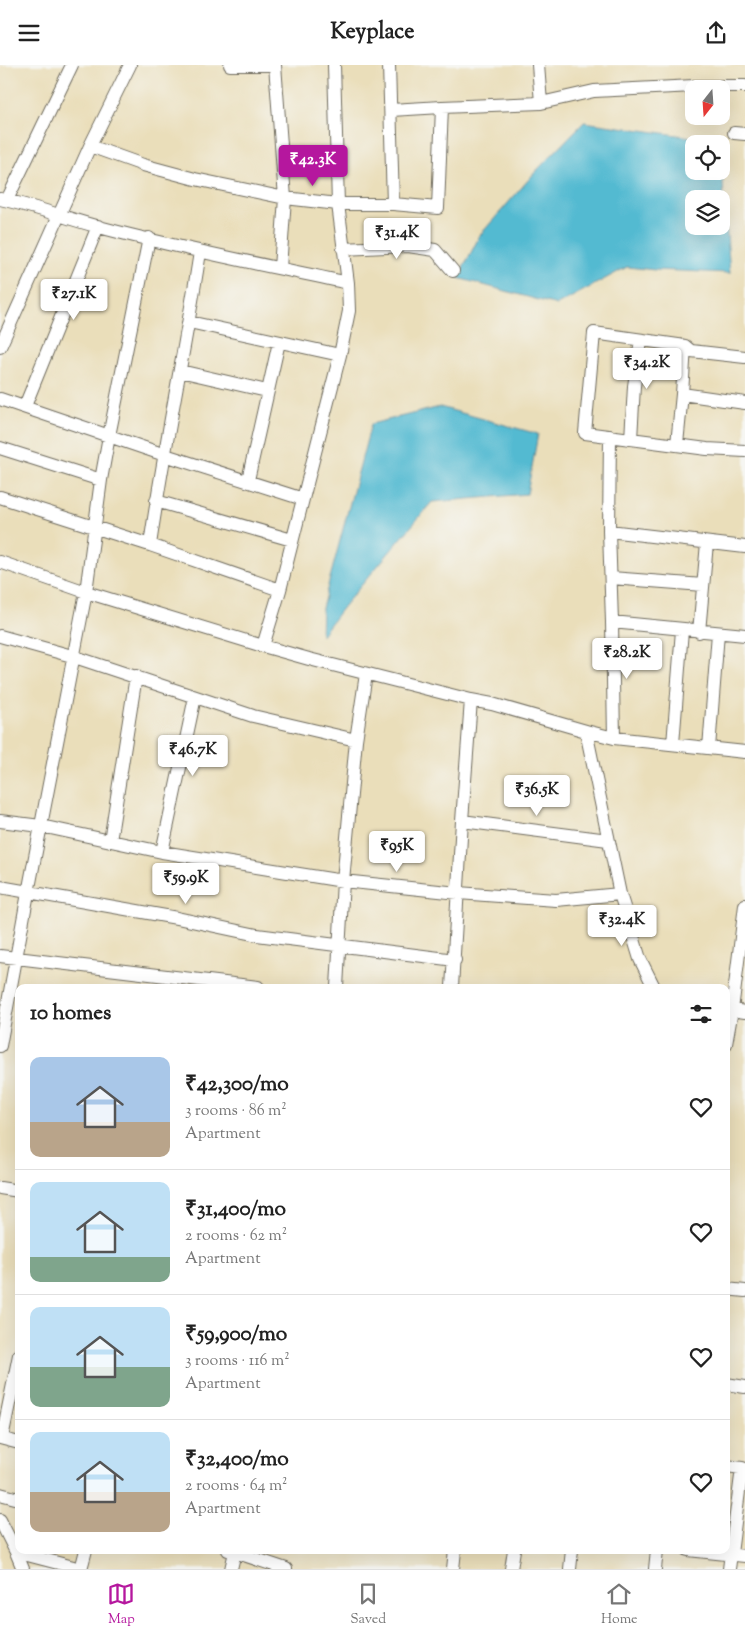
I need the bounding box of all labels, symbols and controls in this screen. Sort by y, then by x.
text: Keyplace [330,17,415,49]
icon: menu [15,19,43,47]
icon: share [702,19,730,47]
north arrow [685,80,730,125]
map controls [685,80,730,235]
button: locate [685,135,730,180]
pin: ₹42.3K [272,145,354,187]
text: ₹42.3K [290,149,336,172]
button: layers [685,190,730,235]
pin: ₹31.4K [356,217,438,260]
text: ₹31.4K [375,222,419,245]
pin: ₹27.1K [33,279,115,321]
text: ₹27.1K [52,283,96,306]
pin: ₹34.2K [606,347,688,390]
text: ₹34.2K [624,352,670,375]
pin: ₹28.2K [586,637,668,680]
text: ₹28.2K [603,642,651,665]
pin: ₹46.7K [152,735,234,777]
text: ₹46.7K [169,739,217,762]
pin: ₹36.5K [496,775,578,817]
text: ₹36.5K [515,779,559,802]
pin: ₹95K [367,831,427,873]
text: ₹95K [380,835,414,858]
pin: ₹59.9K [145,863,227,905]
text: ₹59.9K [163,867,209,890]
pin: ₹32.4K [581,905,663,947]
text: ₹32.4K [599,909,645,932]
text: 10 homes [30,999,111,1029]
icon: filters [687,1000,715,1028]
text: ₹42,300/mo [185,1070,289,1100]
icon: home [70,1077,130,1137]
icon: heart [687,1093,715,1121]
text: 3 rooms · 86 m² [185,1100,287,1123]
text: Apartment [185,1123,261,1146]
text: ₹31,400/mo [185,1195,286,1225]
icon: home [70,1202,130,1262]
icon: heart [687,1218,715,1246]
text: 2 rooms · 62 m² [185,1225,287,1248]
text: Apartment [185,1248,261,1271]
text: ₹59,900/mo [185,1320,287,1350]
icon: home [70,1327,130,1387]
icon: heart [687,1343,715,1371]
text: 3 rooms · 116 m² [185,1350,290,1373]
text: Apartment [185,1373,261,1396]
text: ₹32,400/mo [185,1445,289,1475]
icon: home [70,1452,130,1512]
icon: heart [687,1468,715,1496]
text: 2 rooms · 64 m² [185,1475,288,1498]
text: Apartment [185,1498,261,1521]
tab: Map [107,1580,135,1630]
tab: Saved [350,1580,386,1630]
tab: Home [601,1580,638,1630]

